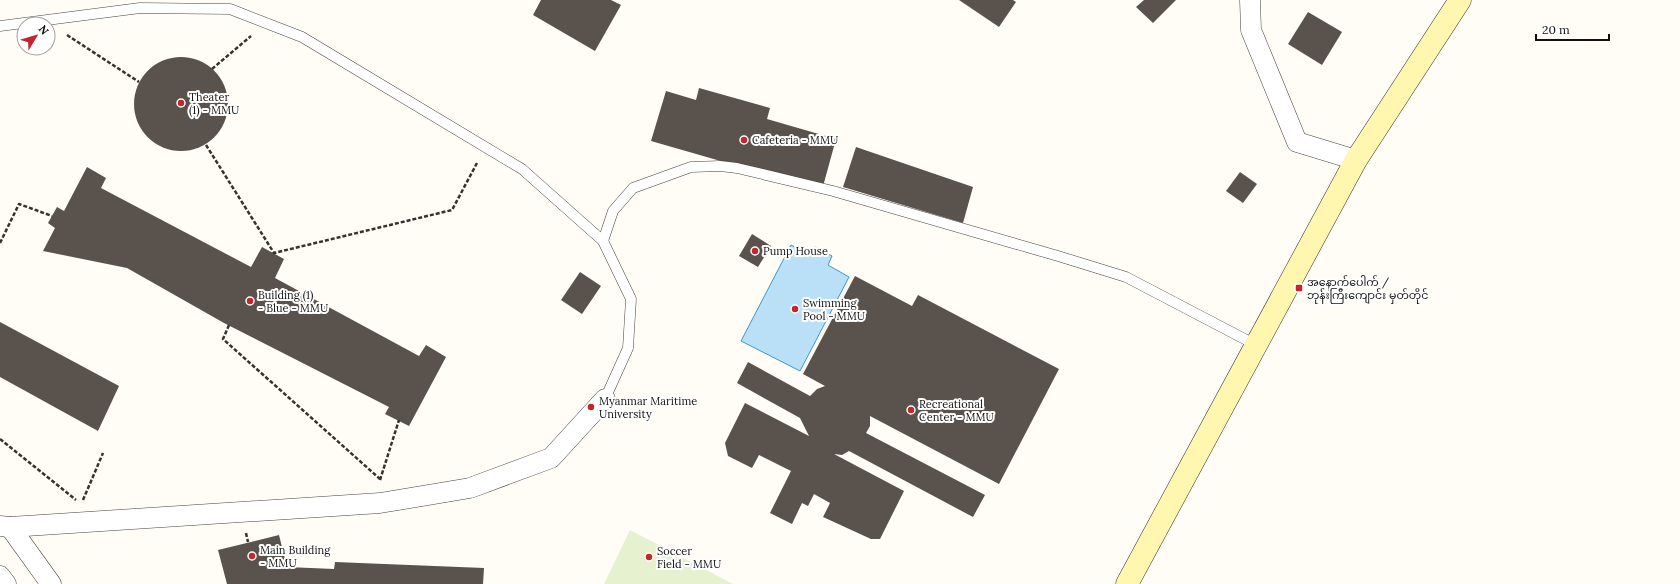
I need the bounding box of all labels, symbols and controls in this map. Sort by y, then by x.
north arrow [16,16,56,56]
scale bar [1536,16,1609,42]
text: N [36,22,52,38]
text: 20 m [1542,22,1570,37]
place label: Theater (1) - MMU [189,90,239,118]
marker: Theater (1) - MMU [176,98,186,108]
place label: Cafeteria - MMU [752,133,838,147]
marker: Cafeteria - MMU [739,135,749,145]
place label: Pump House [763,244,828,258]
marker: Pump House [750,246,760,256]
place label: အနောက်ပေါက် / ဘုန်းကြီးကျောင်း မှတ်တိုင် [1307,275,1428,304]
marker: အနောက်ပေါက် / ဘုန်းကြီးကျောင်း မှတ်တိုင် [1294,283,1304,293]
place label: Building (1) - Blue - MMU [258,288,328,315]
marker: Building (1) - Blue - MMU [245,296,255,306]
place label: Swimming Pool - MMU [803,296,865,323]
marker: Swimming Pool - MMU [790,304,800,314]
place label: Myanmar Maritime University [599,394,697,421]
place label: Recreational Center - MMU [919,397,994,424]
marker: Myanmar Maritime University [586,402,596,412]
marker: Recreational Center - MMU [906,405,916,415]
place label: Main Building - MMU [260,543,331,570]
place label: Soccer Field - MMU [657,544,721,571]
marker: Main Building - MMU [247,551,257,561]
marker: Soccer Field - MMU [644,552,654,562]

